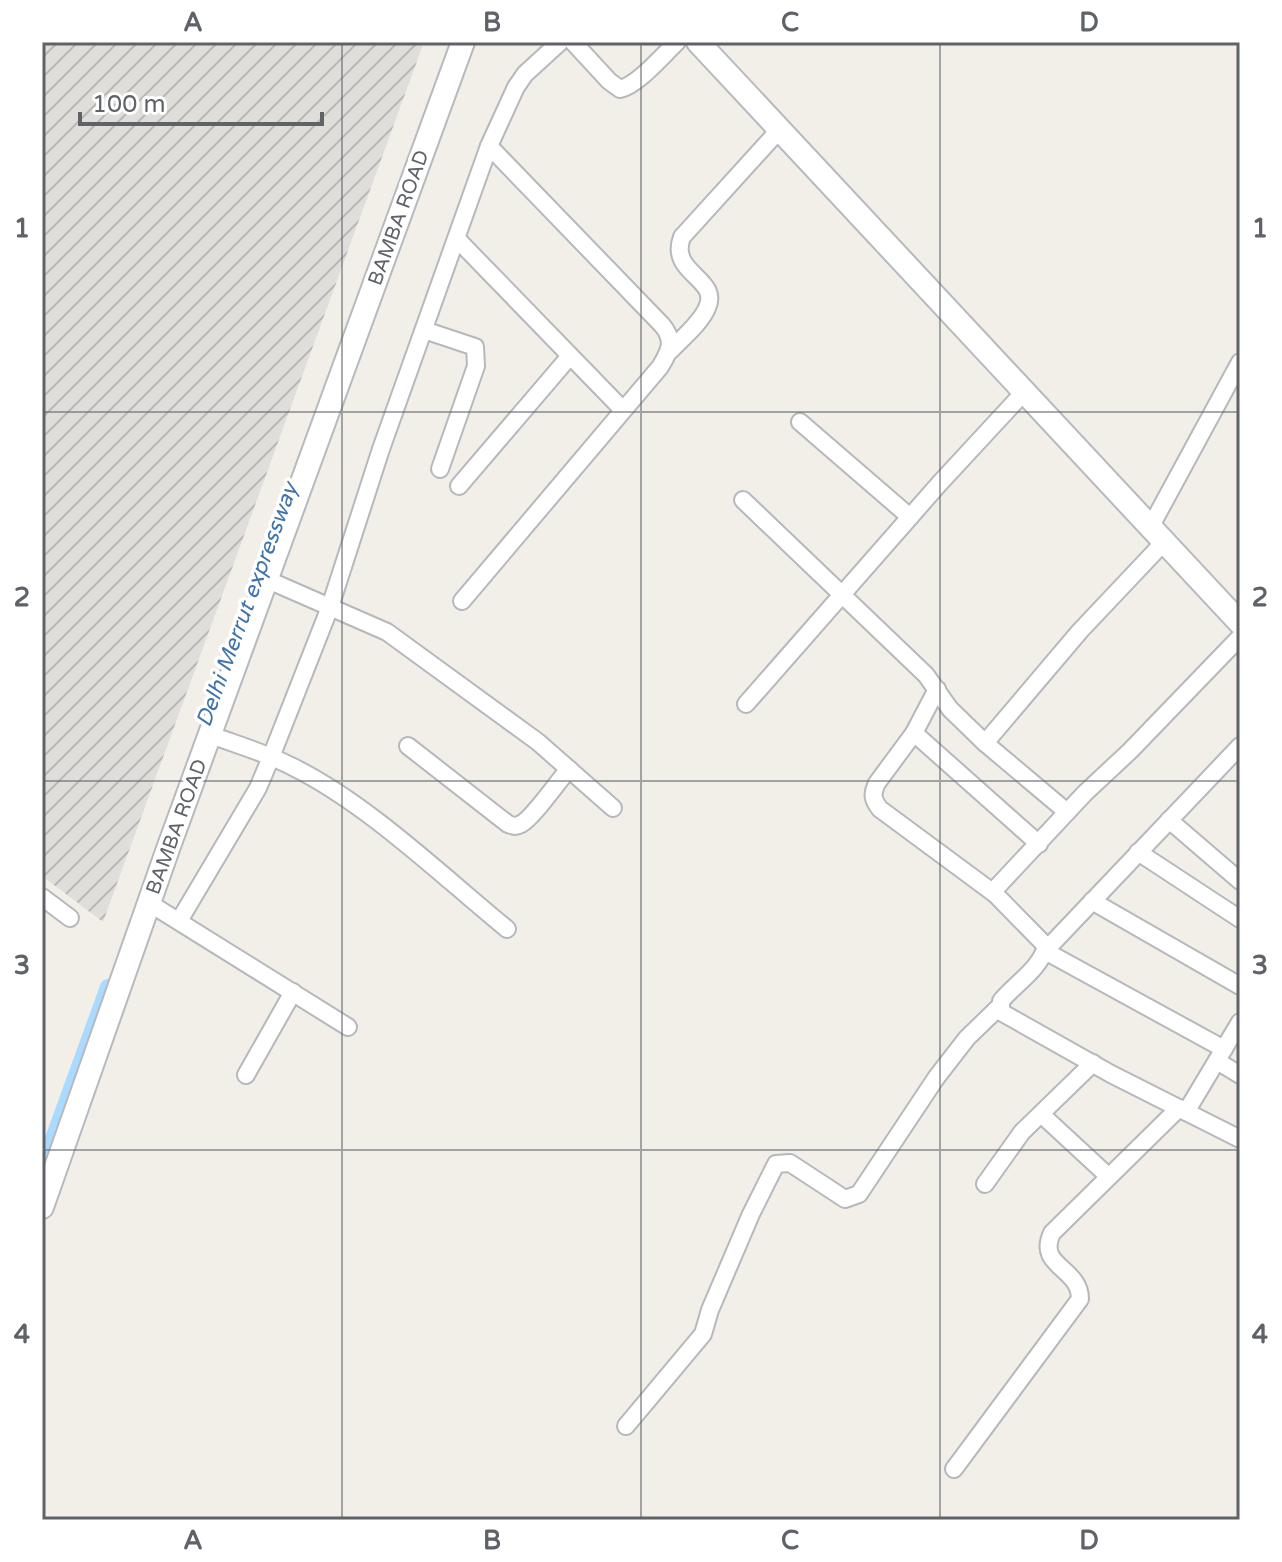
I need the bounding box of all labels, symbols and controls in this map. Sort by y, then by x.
text: A [183,7,203,38]
text: B [483,7,501,38]
text: C [781,7,799,38]
text: D [1079,7,1099,38]
scale bar [80,76,322,126]
text: 100 m [92,90,166,119]
street label: BAMBA ROAD [363,147,435,289]
text: 1 [14,213,30,244]
text: 1 [1252,213,1268,244]
water label: Delhi Merrut expressway [191,478,304,730]
text: 2 [14,582,30,613]
text: 2 [1252,582,1268,613]
street label: BAMBA ROAD [141,756,213,898]
text: 3 [14,950,30,981]
text: 3 [1252,950,1268,981]
text: 4 [14,1319,30,1350]
text: 4 [1252,1319,1268,1350]
text: A [183,1525,203,1556]
text: B [483,1525,501,1556]
text: C [781,1525,799,1556]
text: D [1079,1525,1099,1556]

